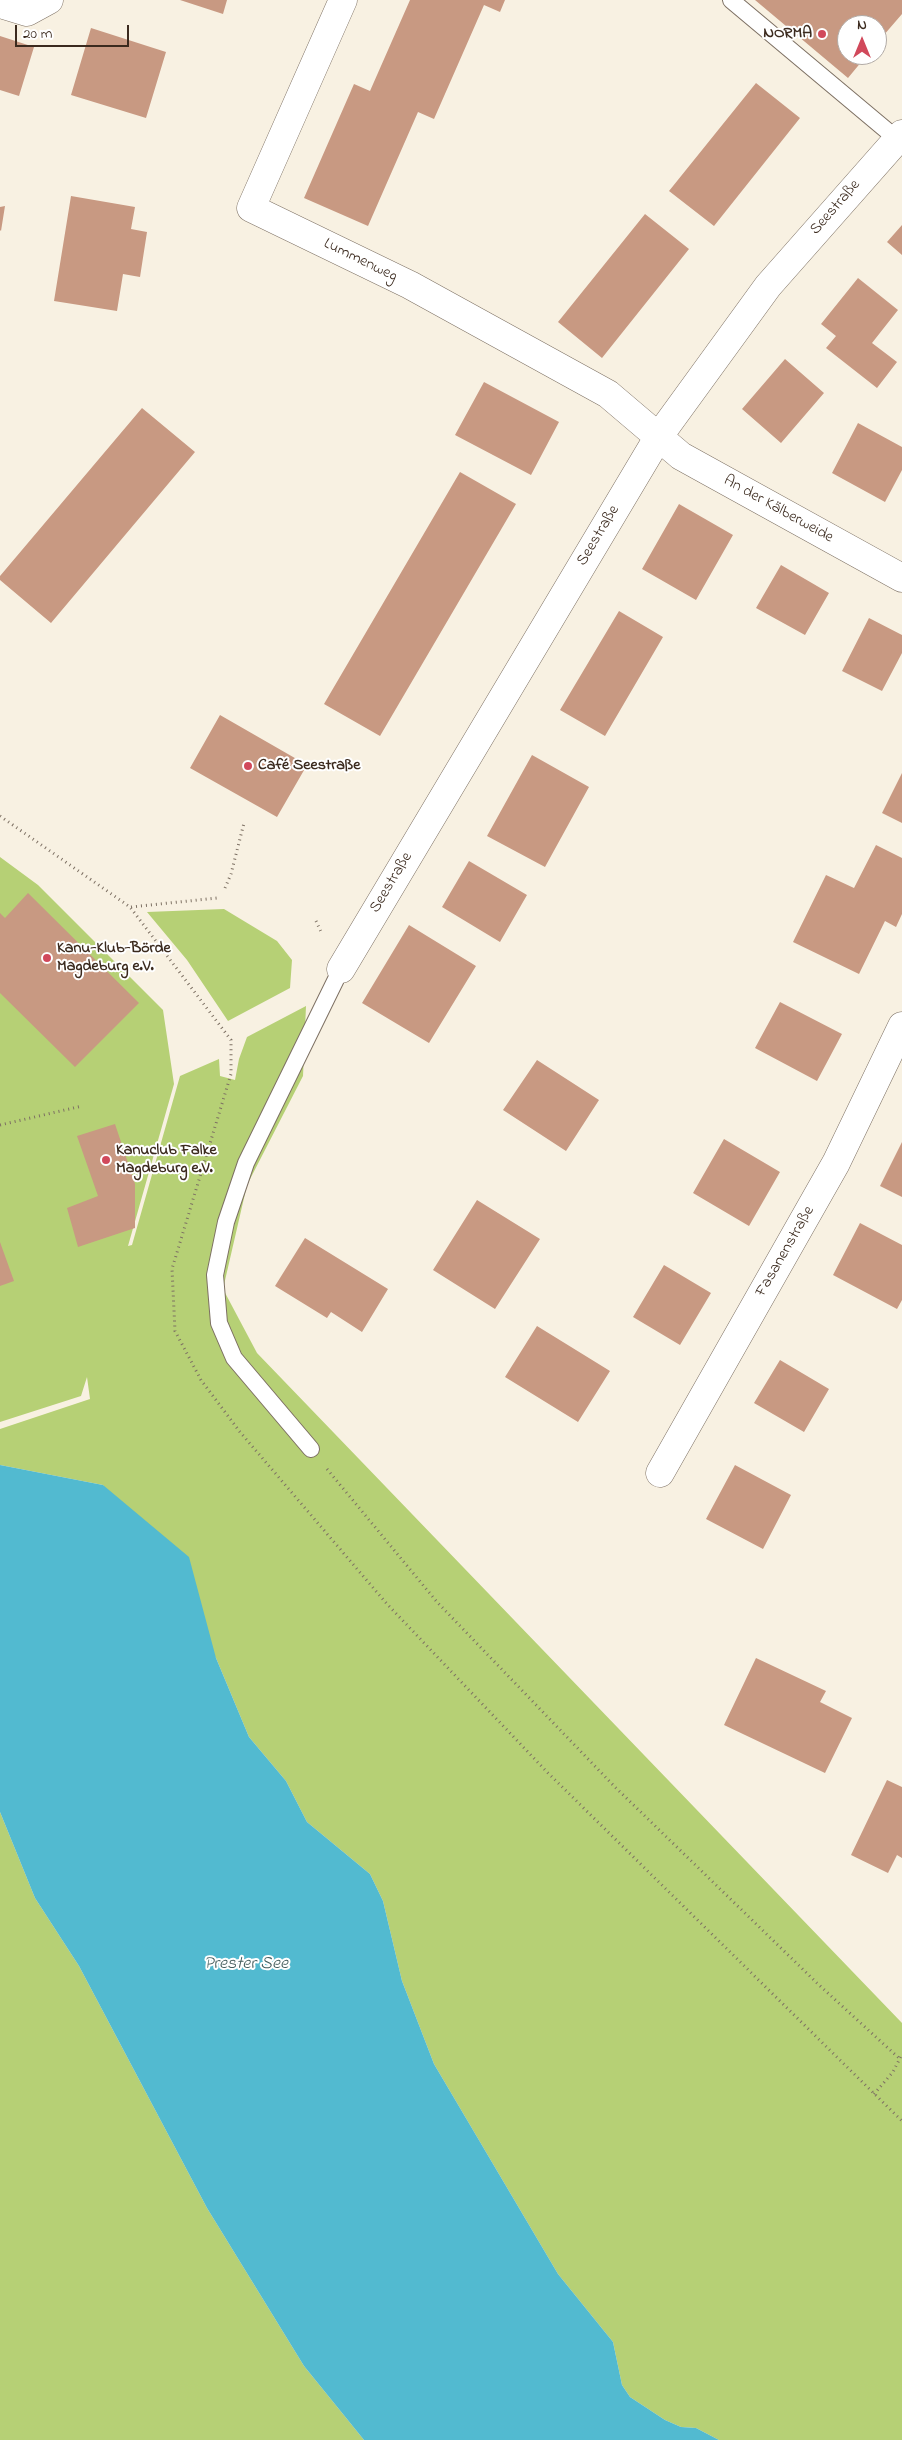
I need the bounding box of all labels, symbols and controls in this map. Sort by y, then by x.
scale bar [18,15,131,47]
north arrow [837,15,887,65]
text: N [857,15,867,36]
text: 20 m [23,23,52,45]
place label: NORMA [763,24,812,44]
marker: NORMA [816,28,828,40]
street label: Seestraße [807,176,865,240]
street label: Lummenweg [320,235,400,287]
street label: An der Kälberweide [720,472,836,548]
street label: Seestraße [573,502,625,570]
place label: Café Seestraße [258,756,360,776]
marker: Café Seestraße [242,760,254,772]
street label: Seestraße [366,849,418,917]
place label: Kanu-Klub-Börde Magdeburg e.V. [57,939,171,977]
marker: Kanu-Klub-Börde Magdeburg e.V. [41,952,53,964]
place label: Kanuclub Falke Magdeburg e.V. [116,1141,217,1179]
marker: Kanuclub Falke Magdeburg e.V. [100,1154,112,1166]
street label: Fasanenstraße [752,1203,820,1301]
water label: Prester See [204,1954,288,1976]

